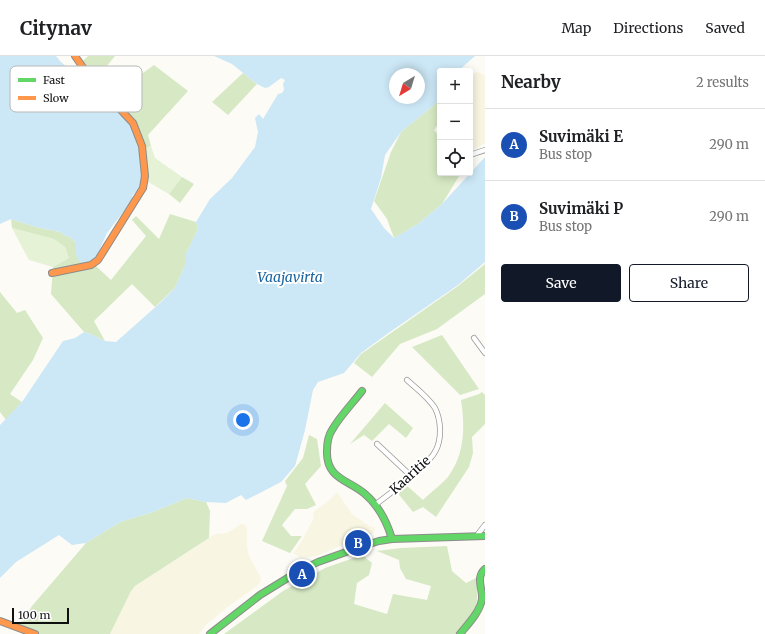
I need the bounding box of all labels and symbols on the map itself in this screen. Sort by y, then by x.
legend [10,66,142,112]
north arrow [389,68,425,104]
text: Fast [43,73,66,87]
text: Slow [43,91,69,105]
water label: Vaajavirta [257,268,323,286]
your location [233,410,253,430]
street label: Kaaritie [386,452,434,498]
pin: B [345,528,371,558]
pin: A [289,559,315,589]
scale bar [12,606,69,625]

